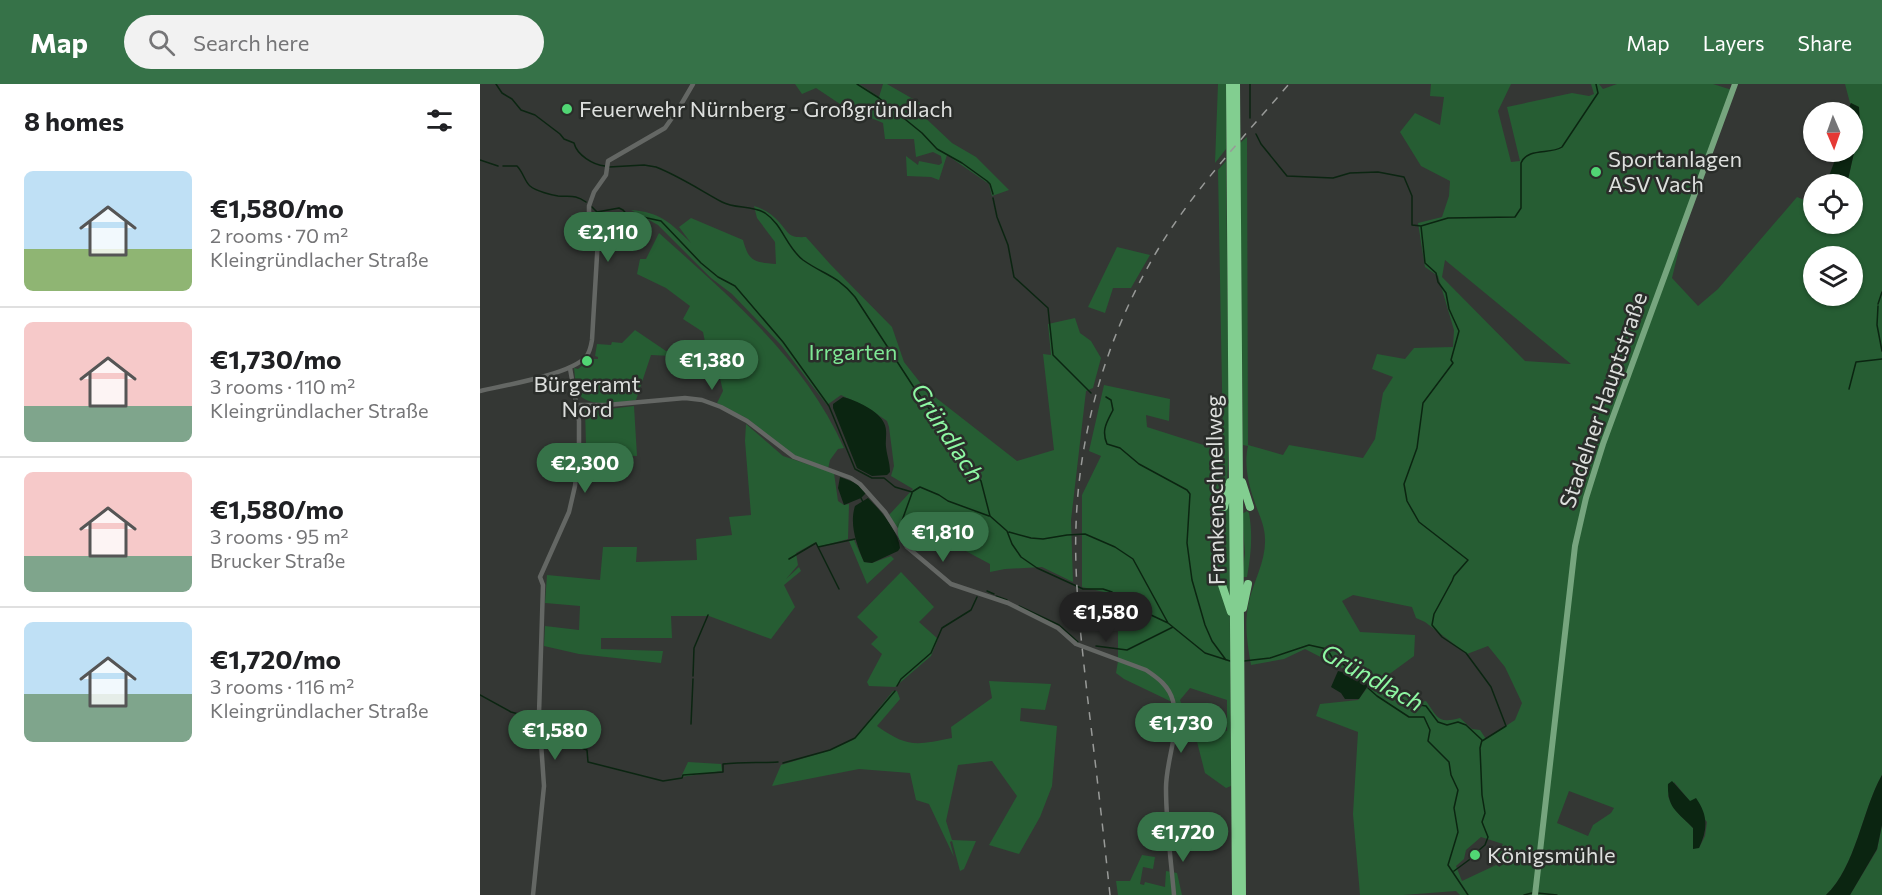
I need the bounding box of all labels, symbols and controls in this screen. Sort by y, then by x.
search box [124,15,544,69]
text: Map [30,25,88,59]
icon: search [145,26,178,59]
text: Search here [193,29,309,56]
text: Map [1626,30,1670,55]
text: Layers [1703,30,1765,55]
text: Share [1798,30,1852,55]
place label: Feuerwehr Nürnberg - Großgründlach [579,95,953,122]
marker: Feuerwehr Nürnberg - Großgründlach [560,102,574,116]
north arrow [1803,102,1863,162]
map controls [1803,102,1863,306]
icon: filters [423,104,456,137]
text: 8 homes [24,105,124,136]
place label: Sportanlagen ASV Vach [1608,145,1742,197]
marker: Sportanlagen ASV Vach [1589,165,1603,179]
button: locate [1803,174,1863,234]
text: €1,580/mo [210,192,344,223]
icon: home [72,195,144,267]
pin: €2,110 [559,212,657,263]
text: €2,110 [578,219,638,243]
text: 2 rooms · 70 m² [210,223,348,247]
button: layers [1803,246,1863,306]
text: Kleingründlacher Straße [210,247,429,271]
street label: Stadelner Hauptstraße [1553,288,1652,511]
park label: Irrgarten [809,338,897,365]
pin: €1,380 [663,340,761,391]
text: €1,730/mo [210,343,342,374]
icon: home [72,346,144,418]
text: €1,380 [679,347,745,371]
marker: Bürgeramt Nord [580,354,594,368]
place label: Bürgeramt Nord [534,370,640,422]
text: 3 rooms · 110 m² [210,374,355,398]
water label: Gründlach [905,377,991,487]
street label: Frankenschnellweg [1199,395,1230,585]
text: Kleingründlacher Straße [210,398,429,422]
pin: €2,300 [536,443,634,494]
text: €2,300 [551,450,619,474]
text: €1,580/mo [210,493,344,524]
icon: home [72,496,144,568]
pin: €1,810 [894,512,992,563]
text: €1,810 [912,519,974,543]
text: 3 rooms · 95 m² [210,524,349,548]
text: Brucker Straße [210,548,345,572]
pin: €1,580 [1057,592,1155,643]
text: €1,580 [1073,599,1139,623]
water label: Gründlach [1317,637,1429,717]
text: €1,720/mo [210,643,341,674]
icon: home [72,646,144,718]
text: 3 rooms · 116 m² [210,674,354,698]
text: Kleingründlacher Straße [210,698,429,722]
pin: €1,730 [1132,703,1230,754]
pin: €1,580 [506,710,604,761]
text: €1,730 [1149,710,1213,734]
text: €1,580 [522,717,588,741]
pin: €1,720 [1134,812,1232,863]
text: €1,720 [1151,819,1215,843]
place label: Königsmühle [1487,841,1616,868]
marker: Königsmühle [1468,848,1482,862]

